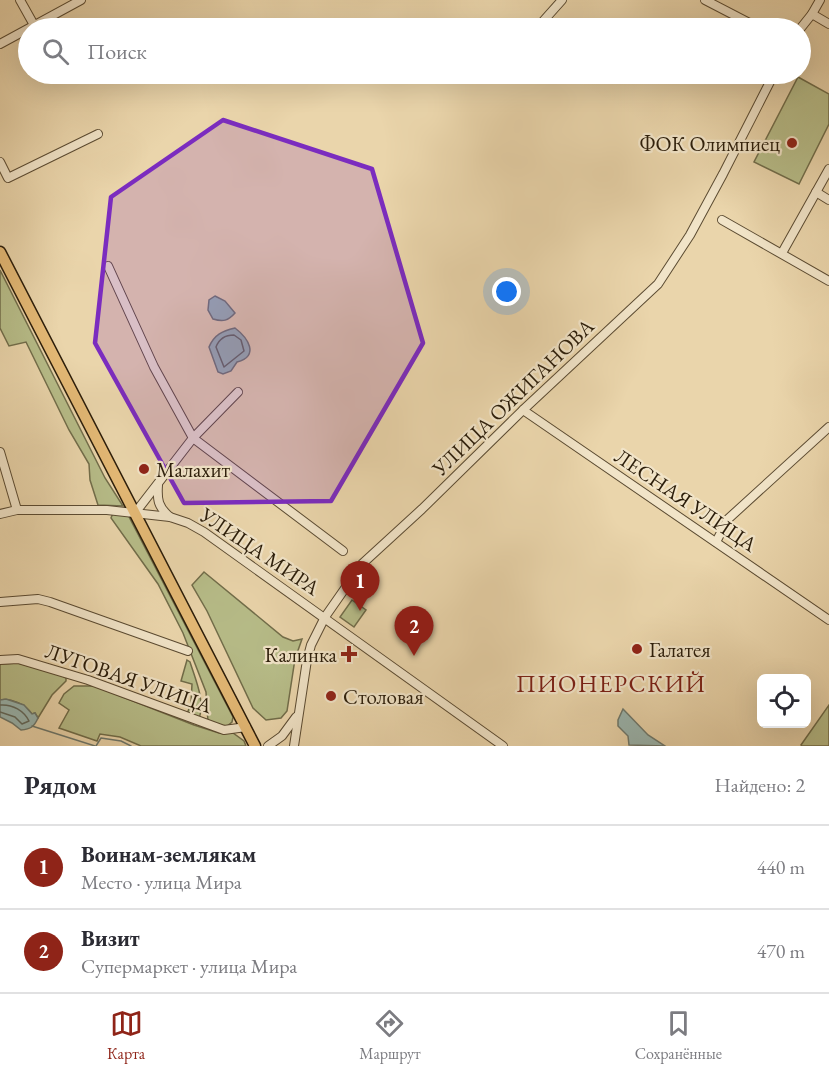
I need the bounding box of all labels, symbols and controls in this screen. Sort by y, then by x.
search box [18,18,811,84]
icon: search [39,35,72,68]
text: Поиск [87,37,147,66]
place label: ФОК Олимпиец [639,130,780,157]
marker: ФОК Олимпиец [785,136,799,150]
your location [492,277,521,306]
street label: УЛИЦА ОЖИГАНОВА [426,312,600,482]
street label: ЛЕСНАЯ УЛИЦА [610,442,763,558]
place label: Малахит [156,456,230,483]
marker: Малахит [137,462,151,476]
street label: УЛИЦА МИРА [194,500,325,601]
pin: 1 [340,562,380,611]
pin: 2 [394,606,434,656]
place label: Галатея [649,636,711,663]
street label: ЛУГОВАЯ УЛИЦА [42,637,216,719]
place label: Калинка [265,641,338,668]
marker: Галатея [630,642,644,656]
marker: Калинка [342,647,356,661]
district label: ПИОНЕРСКИЙ [516,668,706,699]
map controls [757,674,811,728]
button: locate [757,674,811,728]
place label: Столовая [343,683,424,710]
marker: Столовая [324,689,338,703]
text: Рядом [24,768,97,802]
text: Найдено: 2 [714,772,805,798]
text: Воинам-землякам [81,840,256,869]
text: 1 [38,854,49,880]
text: 440 m [757,854,805,880]
text: Место · улица Мира [81,869,242,895]
text: Визит [81,924,140,953]
text: 2 [38,938,49,964]
text: 470 m [757,938,805,964]
text: Супермаркет · улица Мира [81,953,297,979]
tab: Карта [107,1007,145,1064]
tab: Маршрут [359,1007,421,1064]
tab: Сохранённые [635,1007,722,1064]

